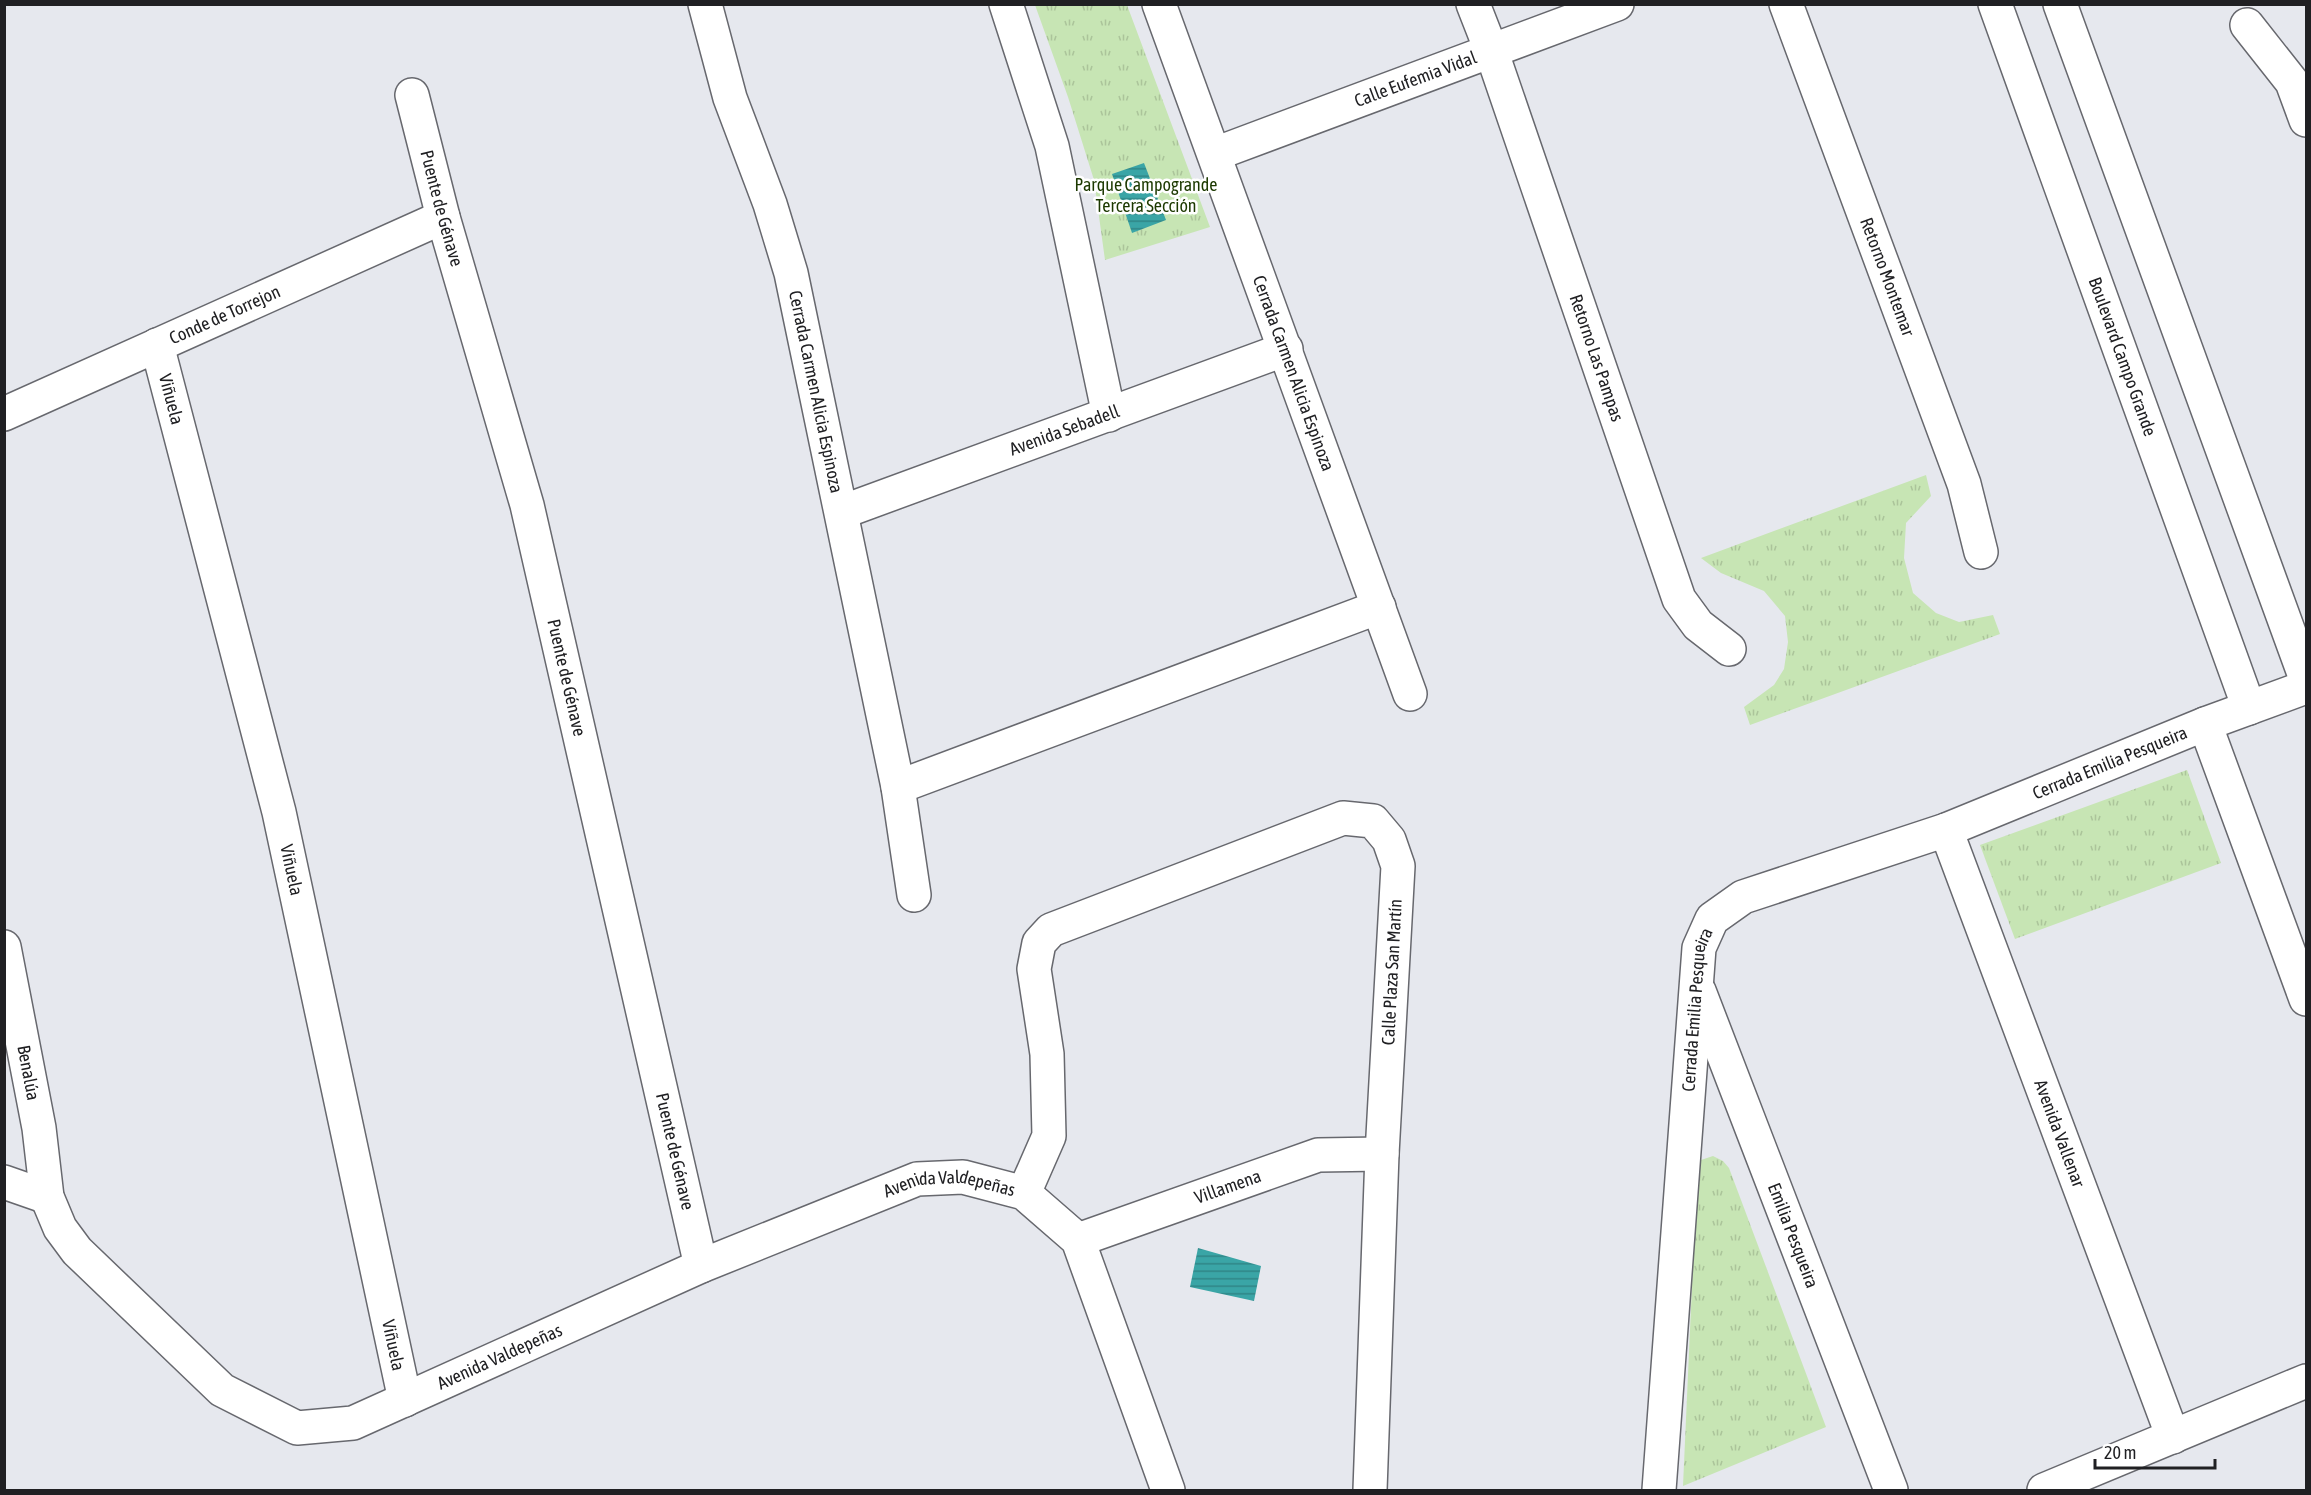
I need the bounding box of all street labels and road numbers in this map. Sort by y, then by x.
street label: Calle Eufemia Vidal [1351,46,1479,111]
street label: Puente de Génave [416,148,468,269]
street label: Retorno Montemar [1856,215,1919,339]
street label: Cerrada Carmen Alicia Espinoza [1249,273,1339,474]
street label: Boulevard Campo Grande [2084,274,2161,439]
street label: Conde de Torrejon [166,280,283,348]
street label: Cerrada Carmen Alicia Espinoza [785,288,848,495]
street label: Retorno Las Pampas [1565,292,1628,424]
street label: Viñuela [155,371,188,427]
street label: Avenida Sebadell [1006,400,1122,460]
street label: Puente de Génave [543,617,591,738]
street label: Cerrada Emilia Pesqueira [2029,722,2190,803]
street label: Viñuela [276,842,308,897]
street label: Calle Plaza San Martín [1377,898,1406,1046]
street label: Cerrada Emilia Pesqueira [1677,924,1717,1092]
street label: Benalúa [13,1043,44,1102]
street label: Avenida Vallenar [2030,1077,2090,1191]
street label: Puente de Génave [652,1091,699,1212]
street label: Avenida Valdepeñas [880,1165,1018,1201]
street label: Villamena [1192,1165,1264,1208]
street label: Emilia Pesqueira [1764,1180,1823,1291]
street label: Viñuela [378,1318,409,1373]
street label: Avenida Valdepeñas [434,1319,565,1394]

